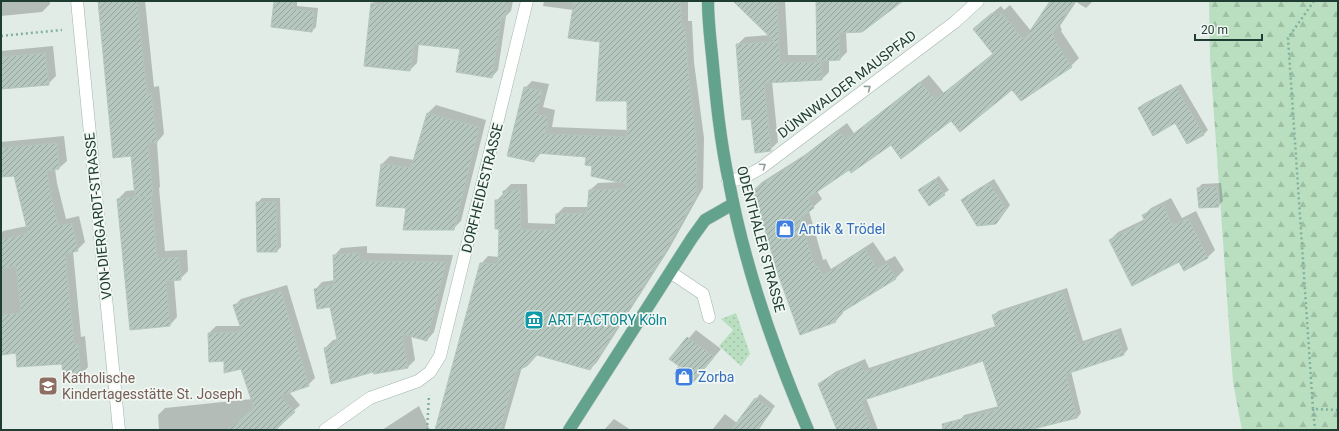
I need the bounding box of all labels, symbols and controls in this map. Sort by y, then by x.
scale bar [1195,16,1262,42]
text: 20 m [1201,23,1228,37]
street label: DÜNNWALDER MAUSPFAD [775,27,919,141]
one-way arrow [863,86,870,93]
street label: DORFHEIDESTRASSE [458,121,506,255]
street label: VON-DIERGARDT-STRASSE [81,132,115,300]
street label: ODENTHALER STRASSE [734,164,788,314]
one-way arrow [759,164,766,171]
shop icon: Antik & Trödel [774,218,796,240]
place label: Antik & Trödel [799,221,885,237]
museum icon: ART FACTORY Köln [523,309,545,331]
place label: ART FACTORY Köln [548,312,667,328]
shop icon: Zorba [673,366,695,388]
place label: Zorba [698,369,734,385]
place label: Katholische Kindertagesstätte St. Joseph [62,370,243,402]
school or university icon: Katholische Kindertagesstätte St. Joseph [37,375,59,397]

